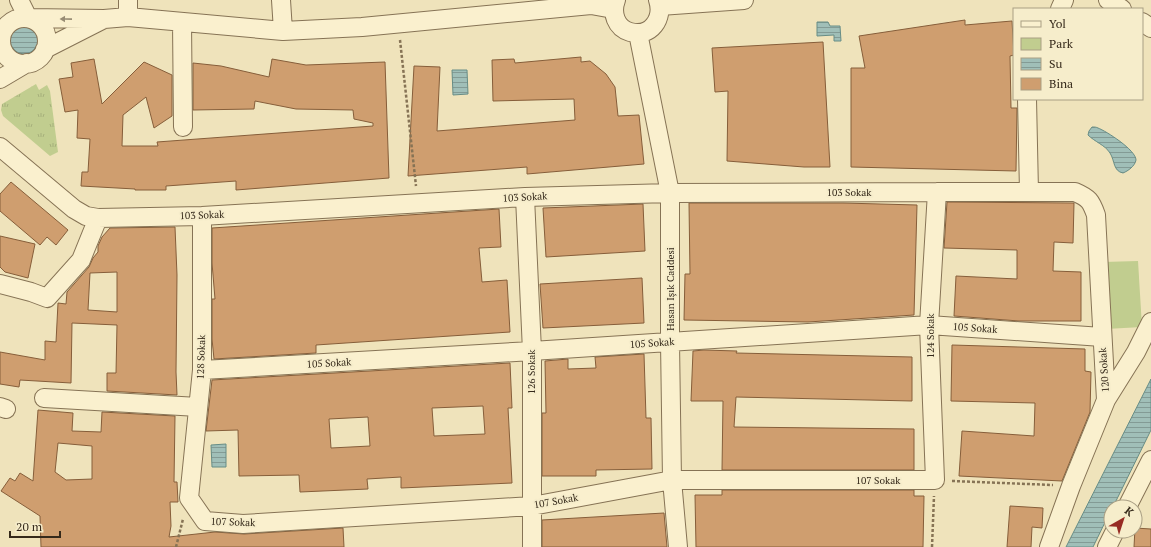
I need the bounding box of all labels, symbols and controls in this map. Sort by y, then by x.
legend [1013,8,1143,100]
one-way arrow [59,16,72,22]
text: Yol [1049,16,1066,31]
text: Park [1049,36,1074,51]
text: Su [1049,56,1062,71]
text: Bina [1049,76,1073,91]
street label: 103 Sokak [827,186,872,199]
street label: 103 Sokak [502,189,548,205]
street label: 103 Sokak [179,208,225,222]
street label: Hasan Işık Caddesi [664,247,677,331]
street label: 124 Sokak [924,313,937,358]
street label: 105 Sokak [952,320,999,336]
street label: 128 Sokak [194,334,208,380]
street label: 105 Sokak [629,335,676,351]
street label: 120 Sokak [1096,346,1112,393]
street label: 126 Sokak [525,349,538,394]
street label: 105 Sokak [306,355,352,371]
street label: 107 Sokak [856,474,901,487]
street label: 107 Sokak [533,491,580,511]
north arrow [1103,499,1143,539]
text: K [1122,503,1137,519]
scale bar [10,513,60,539]
street label: 107 Sokak [210,515,256,529]
text: 20 m [16,519,43,534]

